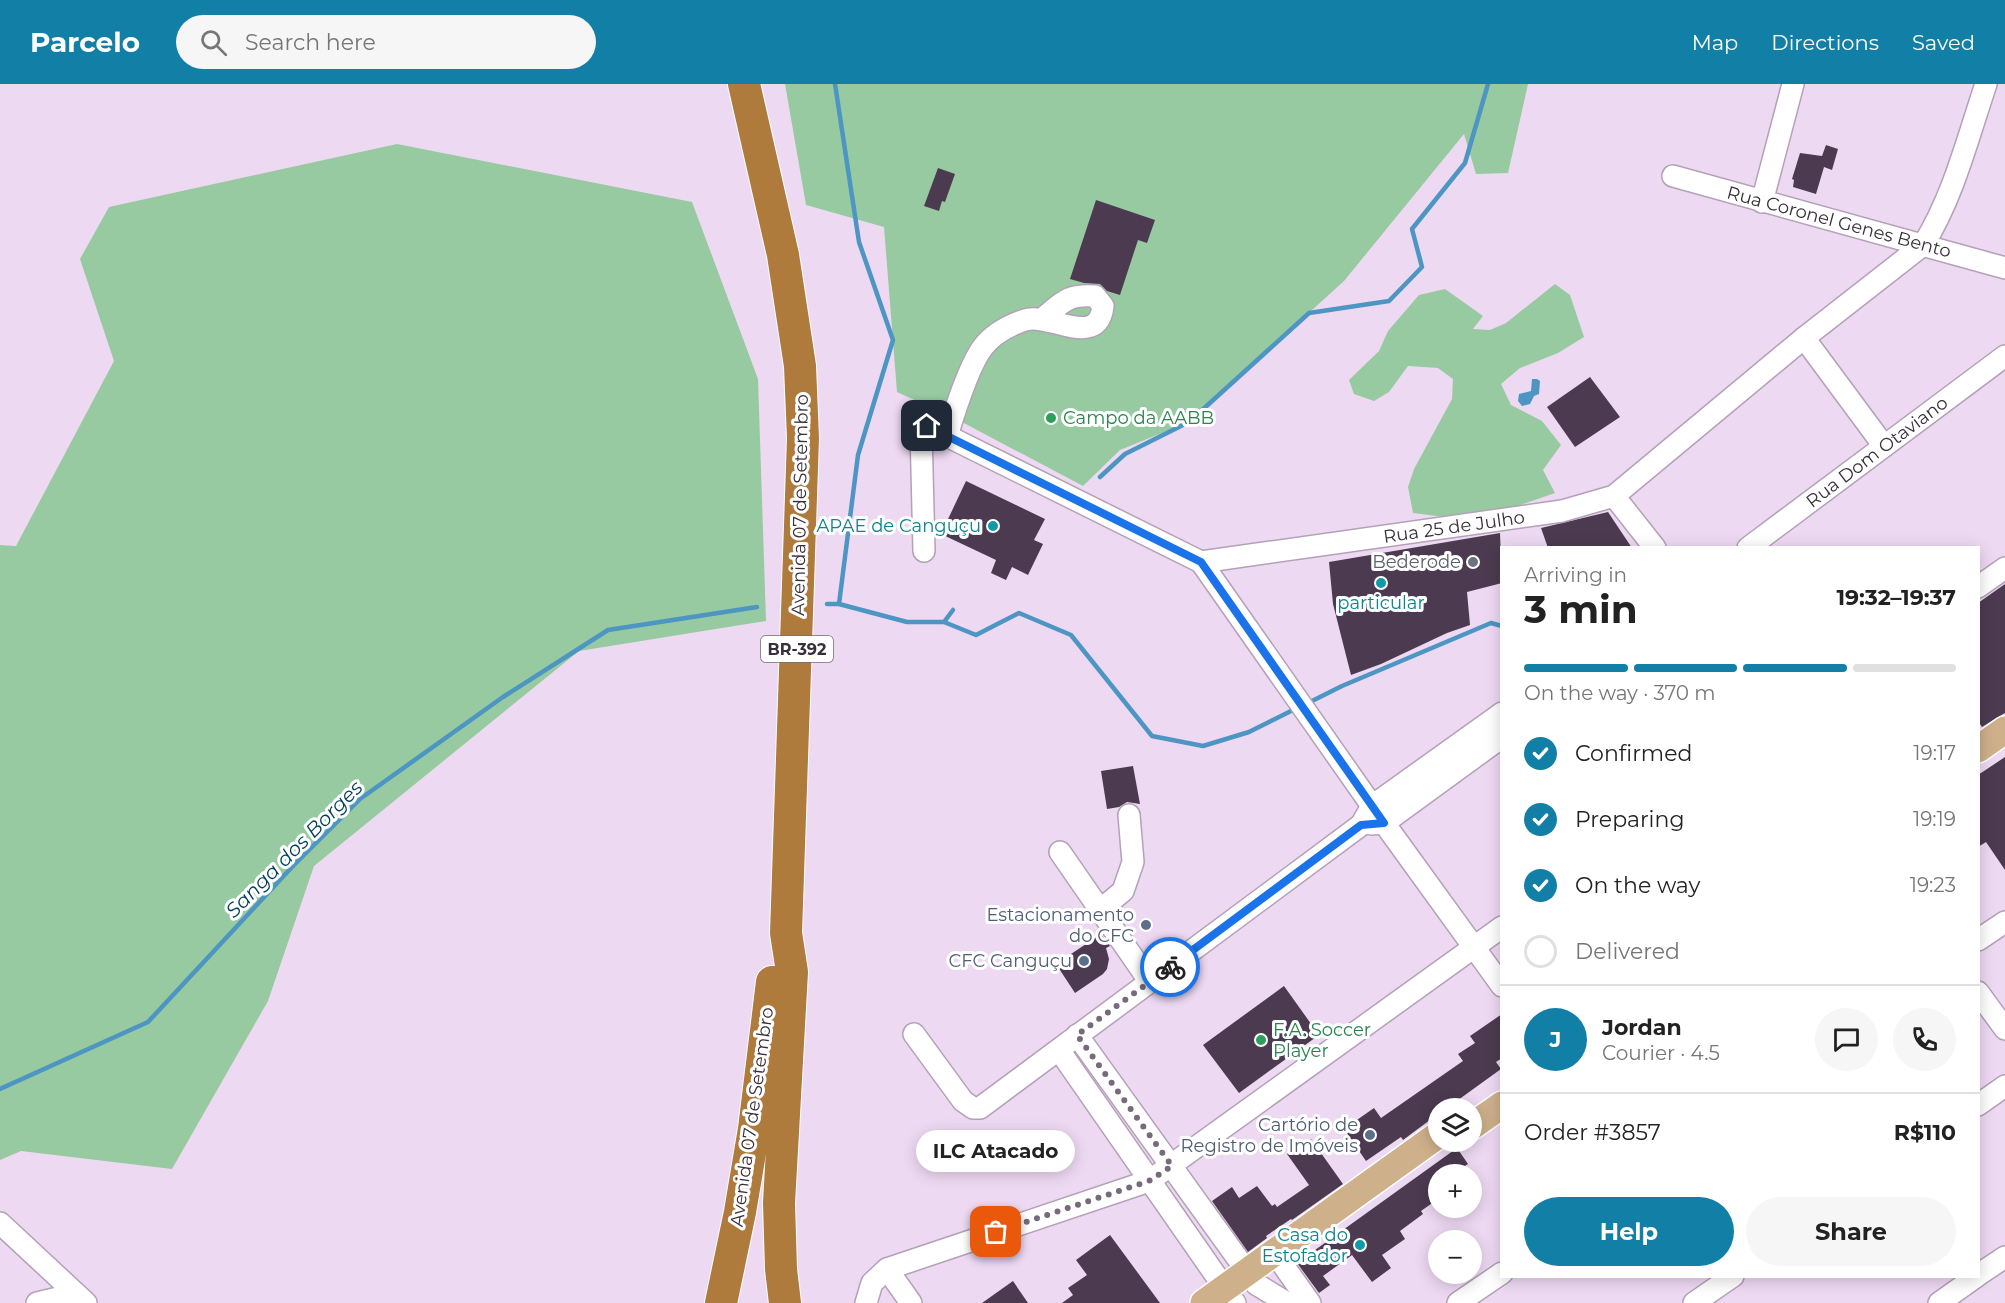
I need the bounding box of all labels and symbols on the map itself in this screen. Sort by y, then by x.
street label: Rua Coronel Genes Bento [1725,181,1953,263]
street label: Rua Dom Otaviano [1802,392,1952,512]
street label: Avenida 07 de Setembro [787,394,813,616]
pin [901,400,952,451]
place label: Campo da AABB [1063,407,1214,429]
marker: Campo da AABB [1044,411,1058,425]
street label: Rua 25 de Julho [1382,506,1526,548]
place label: APAE de Canguçu [816,515,981,537]
marker: APAE de Canguçu [986,519,1000,533]
place label: Bederode [1372,551,1461,573]
marker: Bederode [1466,555,1480,569]
marker: particular [1374,576,1388,590]
place label: particular [1337,592,1425,614]
road number: BR-392 [761,636,833,662]
water label: Sanga dos Borges [220,775,368,923]
place label: Estacionamento do CFC [986,904,1134,947]
marker: Estacionamento do CFC [1139,918,1153,932]
courier [1140,937,1200,997]
place label: CFC Canguçu [948,950,1072,972]
marker: CFC Canguçu [1077,954,1091,968]
street label: Avenida 07 de Setembro [726,1006,778,1228]
place label: F.A. Soccer Player [1273,1019,1371,1062]
marker: F.A. Soccer Player [1254,1033,1268,1047]
place label: Cartório de Registro de Imóveis [1181,1114,1358,1157]
marker: Cartório de Registro de Imóveis [1363,1128,1377,1142]
callout: ILC Atacado [916,1130,1076,1172]
pin [970,1206,1021,1257]
place label: Casa do Estofador [1262,1224,1348,1267]
marker: Casa do Estofador [1353,1238,1367,1252]

